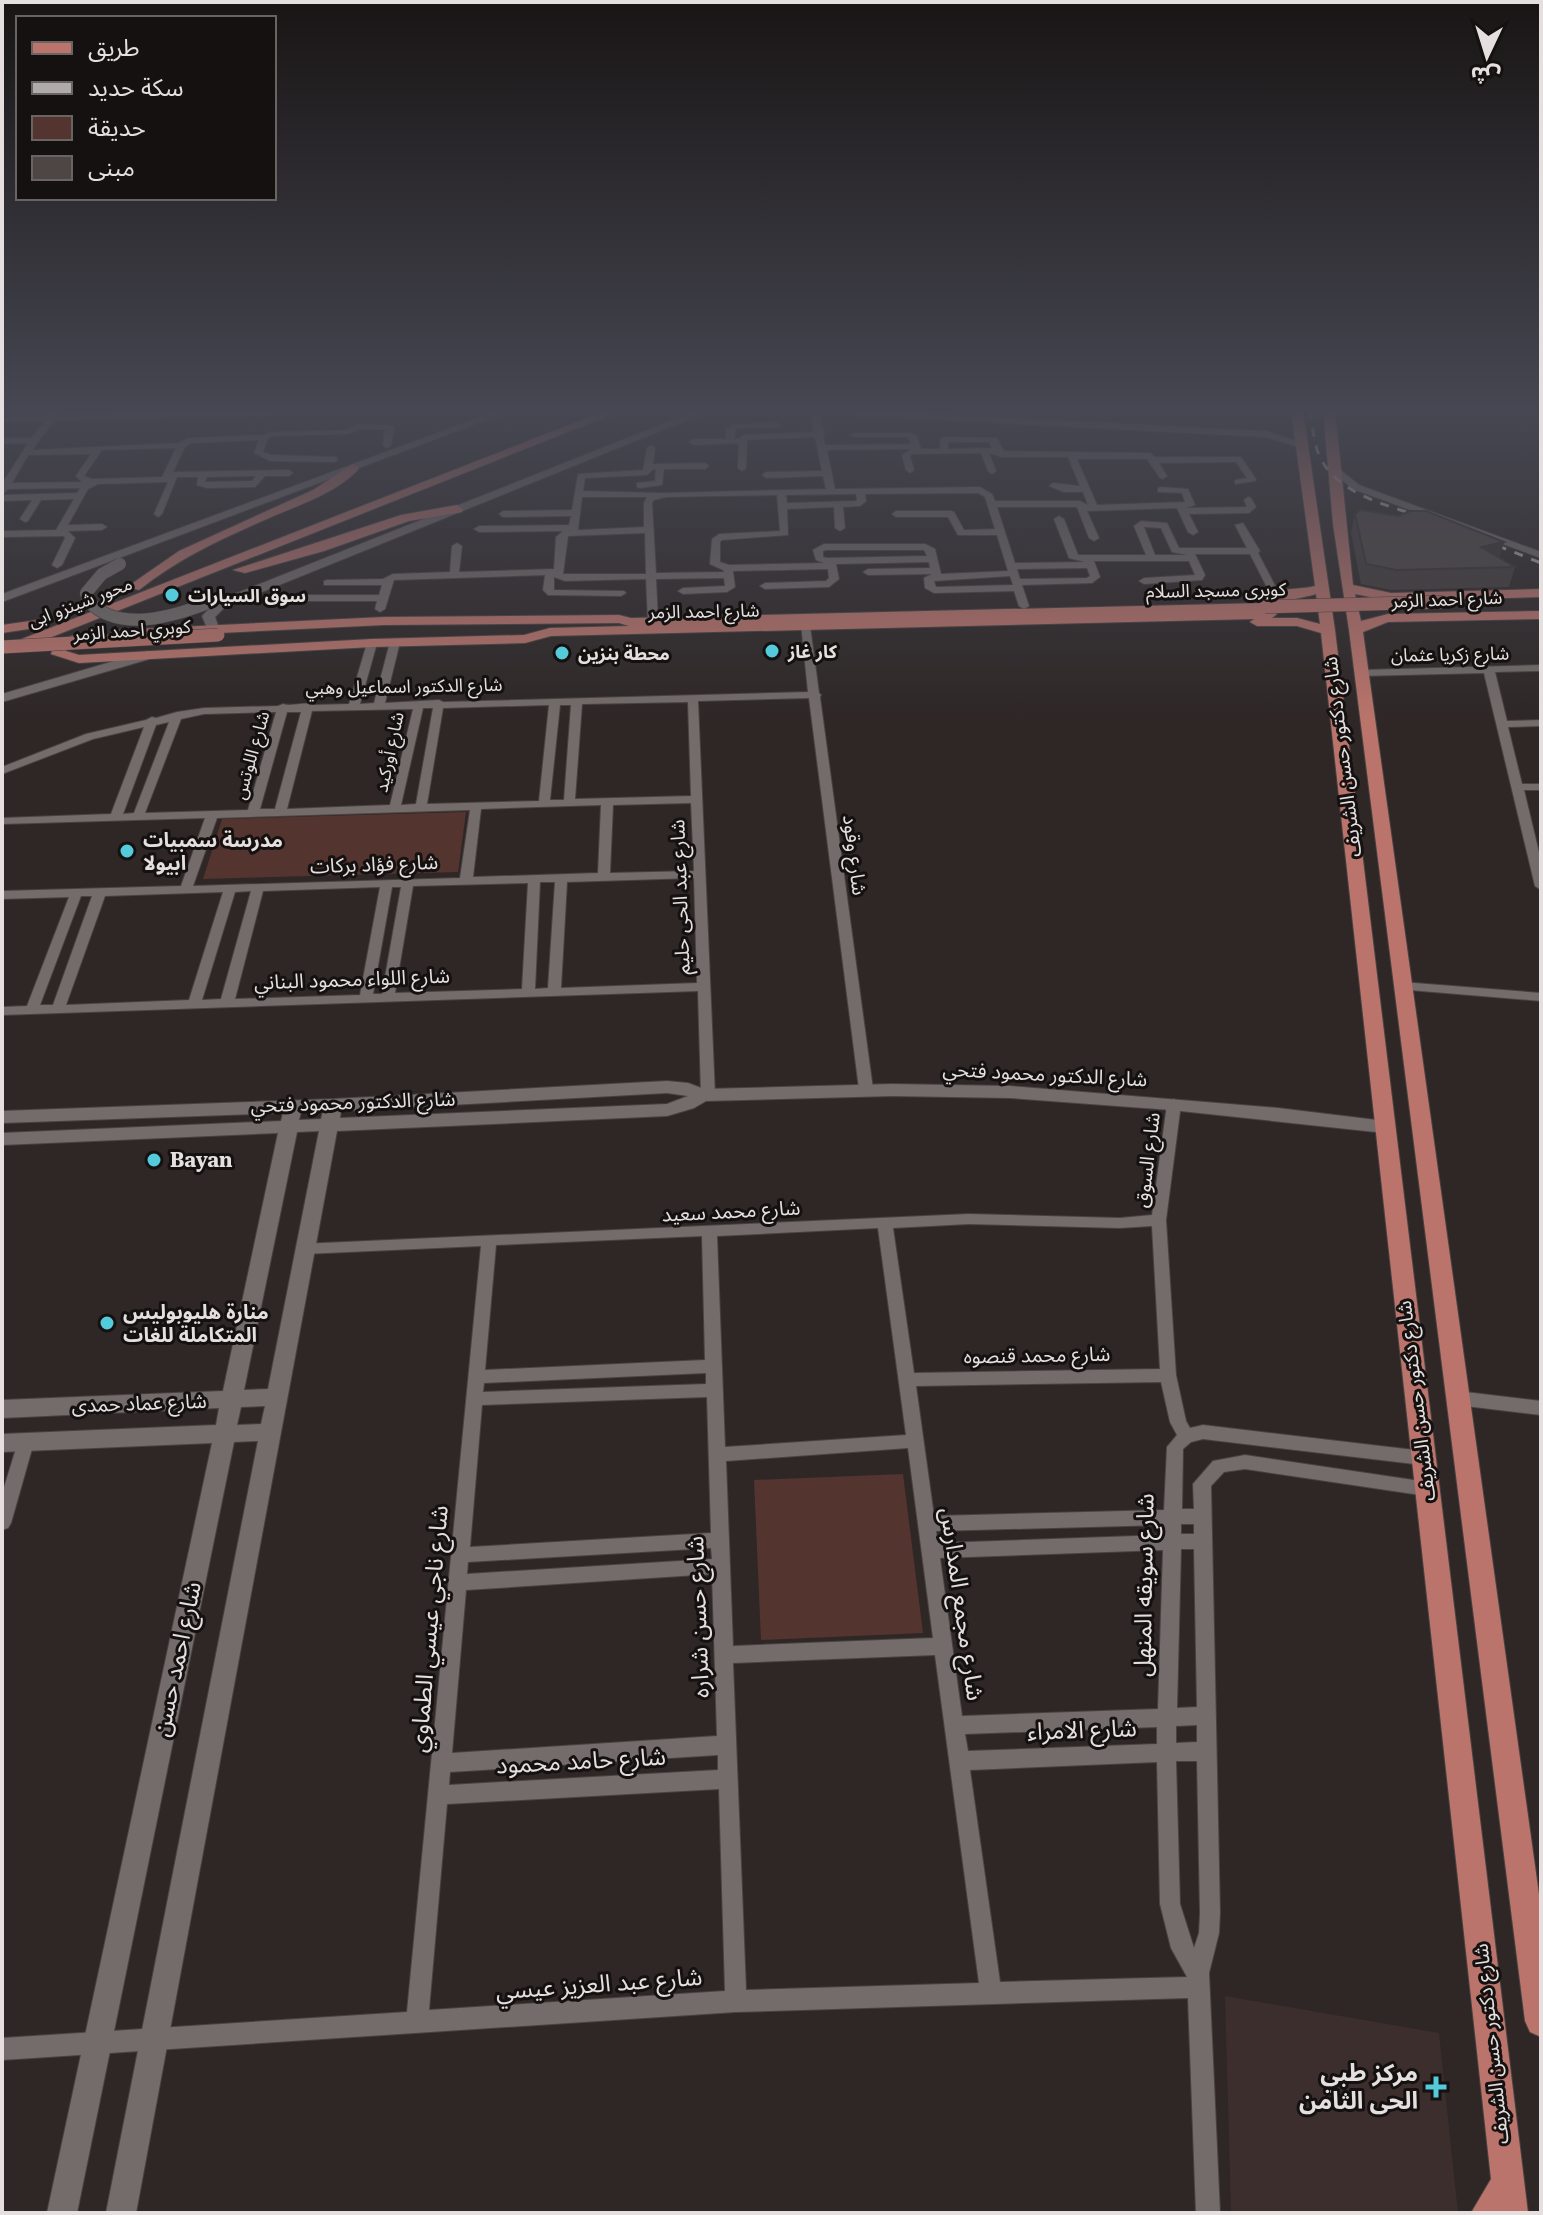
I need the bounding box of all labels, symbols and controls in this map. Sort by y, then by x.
legend [16,16,276,200]
north arrow [1447,16,1527,96]
text: طريق [88,34,140,63]
text: ش [1470,62,1502,89]
text: سكة حديد [88,74,184,102]
text: حديقة [88,114,146,142]
text: مبنى [88,154,135,182]
street label: محور شينزو ابى [25,573,135,632]
street label: كوبرى مسجد السلام [1146,578,1287,606]
place label: سوق السيارات [188,585,306,607]
marker: سوق السيارات [163,586,181,604]
street label: شارع احمد الزمر [1390,587,1503,615]
street label: شارع احمد الزمر [647,600,760,626]
street label: كوبري احمد الزمر [72,615,192,648]
place label: كار غاز [787,641,838,663]
marker: كار غاز [763,642,781,660]
street label: شارع زكريا عثمان [1391,642,1509,670]
place label: محطة بنزين [578,643,670,665]
marker: محطة بنزين [553,644,571,662]
street label: شارع دكتور حسن الشريف [1318,655,1369,859]
street label: شارع الدكتور اسماعيل وهبي [305,674,503,702]
street label: شارع اللوتس [228,708,277,803]
street label: شارع أوركيد [370,710,412,795]
street label: شارع وقود [835,813,872,897]
street label: شارع عبد الحى حليم [665,819,698,975]
place label: مدرسة سمبيات ابيولا [143,828,283,875]
marker: مدرسة سمبيات ابيولا [118,842,136,860]
street label: شارع فؤاد بركات [310,850,439,881]
street label: شارع اللواء محمود البناني [254,964,450,998]
street label: شارع الدكتور محمود فتحي [942,1057,1148,1095]
street label: شارع الدكتور محمود فتحي [250,1086,456,1121]
street label: شارع السوق [1129,1111,1168,1209]
place label: Bayan [170,1148,233,1172]
marker: Bayan [145,1151,163,1169]
street label: شارع محمد سعيد [661,1195,801,1230]
street label: شارع دكتور حسن الشريف [1392,1299,1443,1503]
place label: منارة هليوبوليس المتكاملة للغات [123,1300,269,1347]
marker: منارة هليوبوليس المتكاملة للغات [98,1314,116,1332]
street label: شارع محمد قنصوه [963,1342,1111,1371]
street label: شارع عماد حمدى [71,1389,207,1420]
street label: شارع سويقه المنهل [1128,1493,1163,1677]
street label: شارع ناجي عيسي الطماوي [404,1504,458,1754]
street label: شارع مجمع المدارس [932,1506,989,1703]
street label: شارع حسن شراره [681,1535,718,1698]
street label: شارع احمد حسن [147,1579,210,1740]
street label: شارع الامراء [1027,1714,1137,1749]
street label: شارع حامد محمود [495,1743,667,1782]
street label: شارع دكتور حسن الشريف [1469,1942,1516,2146]
street label: شارع عبد العزيز عيسي [495,1963,704,2010]
place label: مركز طبي الحى الثامن [1299,2059,1418,2115]
marker: مركز طبي الحى الثامن [1425,2076,1447,2098]

